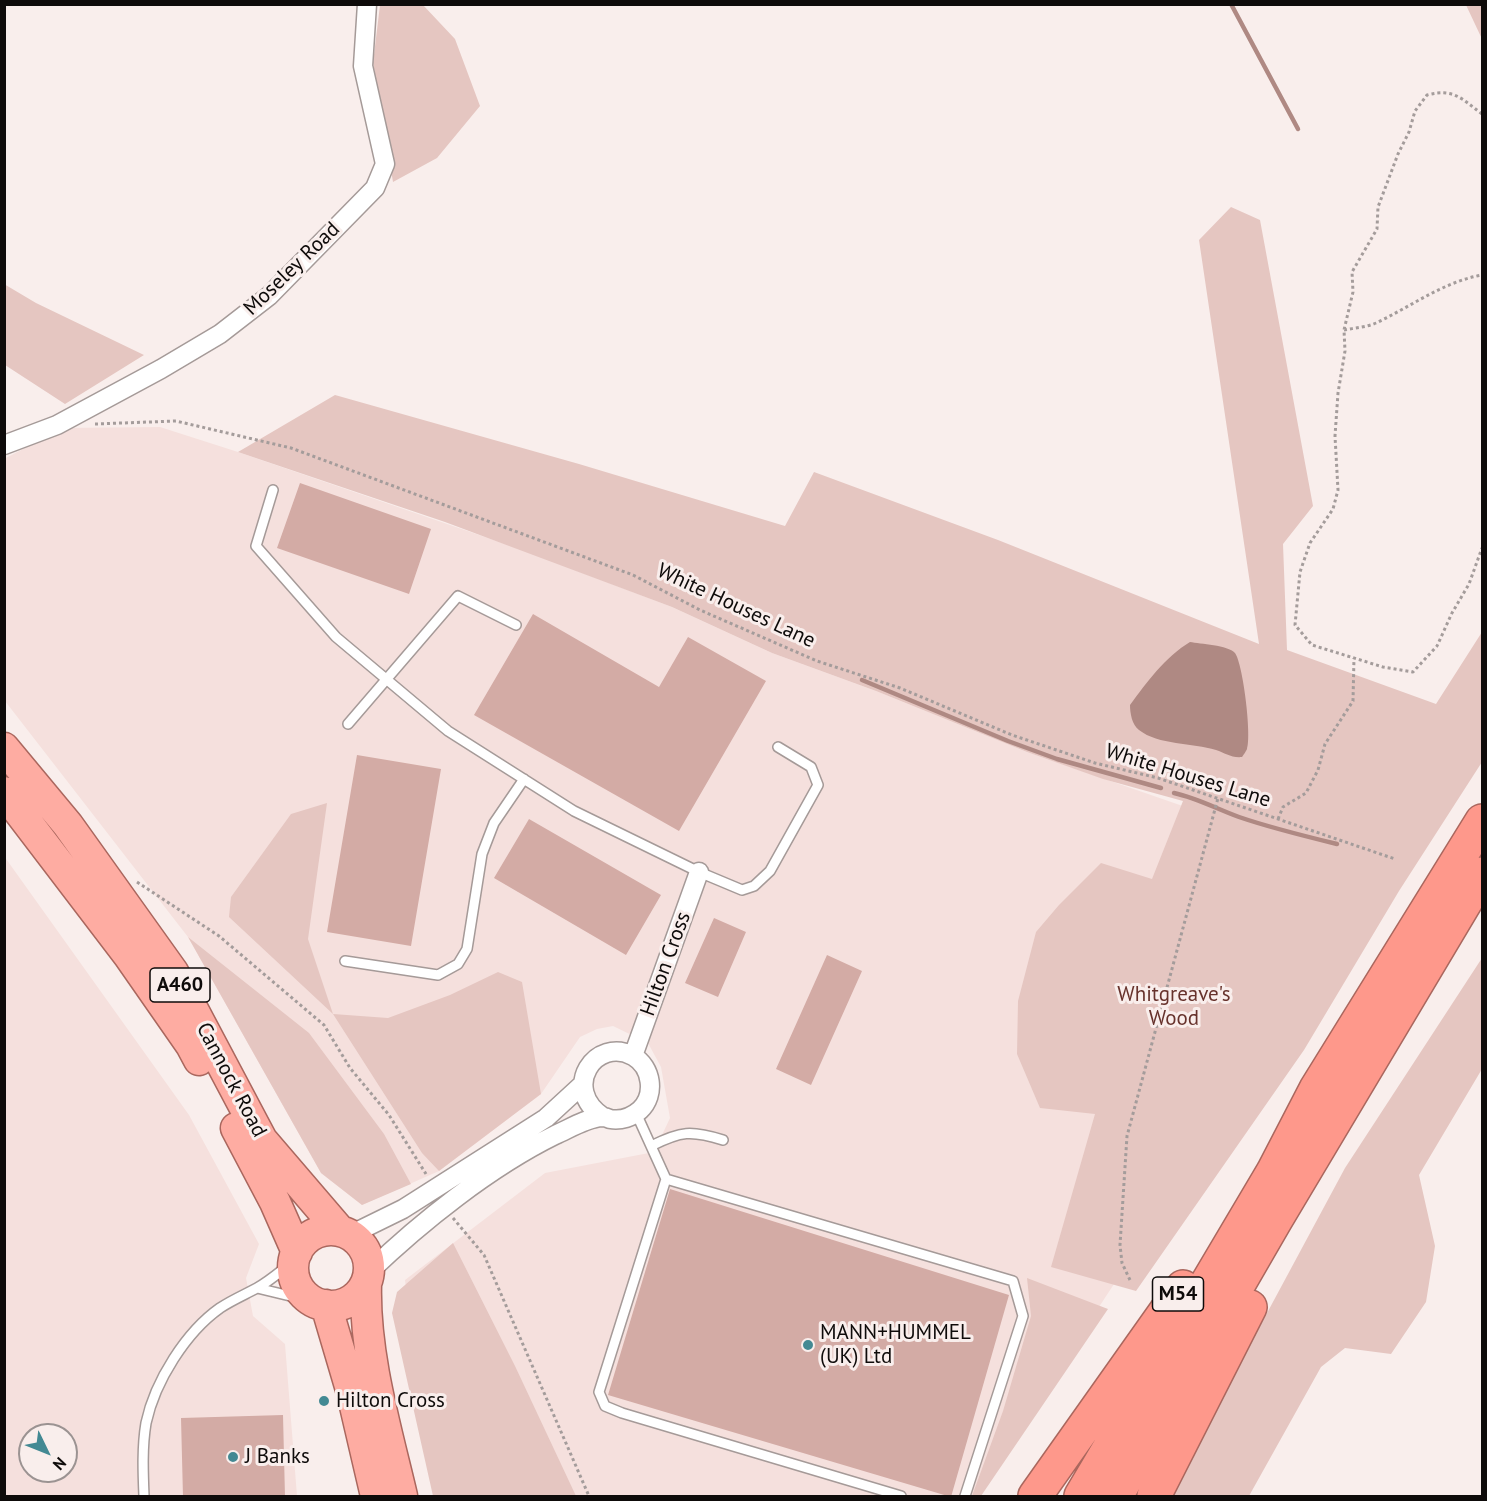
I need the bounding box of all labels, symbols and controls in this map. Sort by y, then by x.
street label: Moseley Road [239,217,345,321]
street label: White Houses Lane [653,558,819,654]
street label: White Houses Lane [1102,739,1274,813]
street label: Hilton Cross [636,909,696,1019]
road number: A460 [150,968,210,1002]
park label: Whitgreave's Wood [1117,982,1231,1032]
street label: Cannock Road [190,1019,272,1141]
road number: M54 [1152,1277,1204,1311]
place label: MANN+HUMMEL (UK) Ltd [820,1320,971,1370]
marker: MANN+HUMMEL (UK) Ltd [801,1338,815,1352]
place label: Hilton Cross [336,1388,445,1414]
marker: Hilton Cross [317,1394,331,1408]
north arrow [18,1423,78,1483]
place label: J Banks [245,1444,310,1470]
marker: J Banks [226,1450,240,1464]
text: N [49,1453,71,1475]

